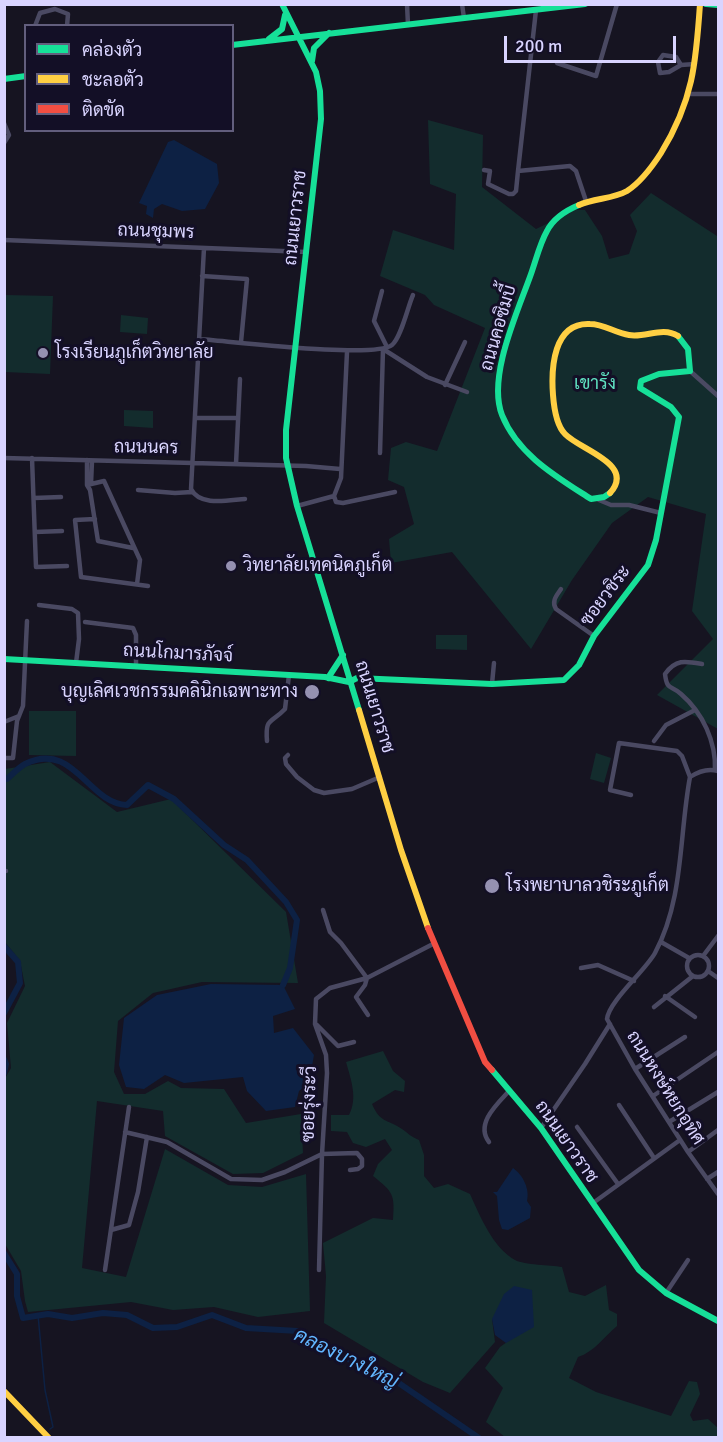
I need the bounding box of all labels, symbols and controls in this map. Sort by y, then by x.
legend [24,24,234,132]
scale bar [507,24,680,62]
text: 200 m [515,35,562,57]
text: คล่องตัว [82,39,142,61]
text: ชะลอตัว [82,69,144,91]
text: ติดขัด [82,99,125,121]
street label: ถนนเยาวราช [280,169,312,267]
street label: ถนนชุมพร [117,220,195,244]
street label: ถนนคอซิมบี้ [476,282,522,374]
place label: โรงเรียนภูเก็ตวิทยาลัย [55,342,214,364]
marker: โรงเรียนภูเก็ตวิทยาลัย [36,346,50,360]
park label: เขารัง [574,373,616,395]
street label: ถนนนคร [114,437,178,459]
place label: วิทยาลัยเทคนิคภูเก็ต [243,555,392,577]
marker: วิทยาลัยเทคนิคภูเก็ต [224,559,238,573]
street label: ซอยวชิระ [576,561,636,631]
street label: ถนนโกมารภัจจ์ [122,640,234,668]
street label: ถนนเยาวราช [350,658,398,756]
place label: บุญเลิศเวชกรรมคลินิกเฉพาะทาง [61,681,298,703]
marker: บุญเลิศเวชกรรมคลินิกเฉพาะทาง [303,683,321,701]
place label: โรงพยาบาลวชิระภูเก็ต [506,875,669,897]
marker: โรงพยาบาลวชิระภูเก็ต [483,877,501,895]
street label: ถนนหงษ์หยกอุทิศ [621,1027,709,1149]
street label: ซอยรุ่งระวี [298,1065,322,1143]
street label: ถนนเยาวราช [530,1097,602,1187]
water label: คลองบางใหญ่ [290,1323,402,1395]

